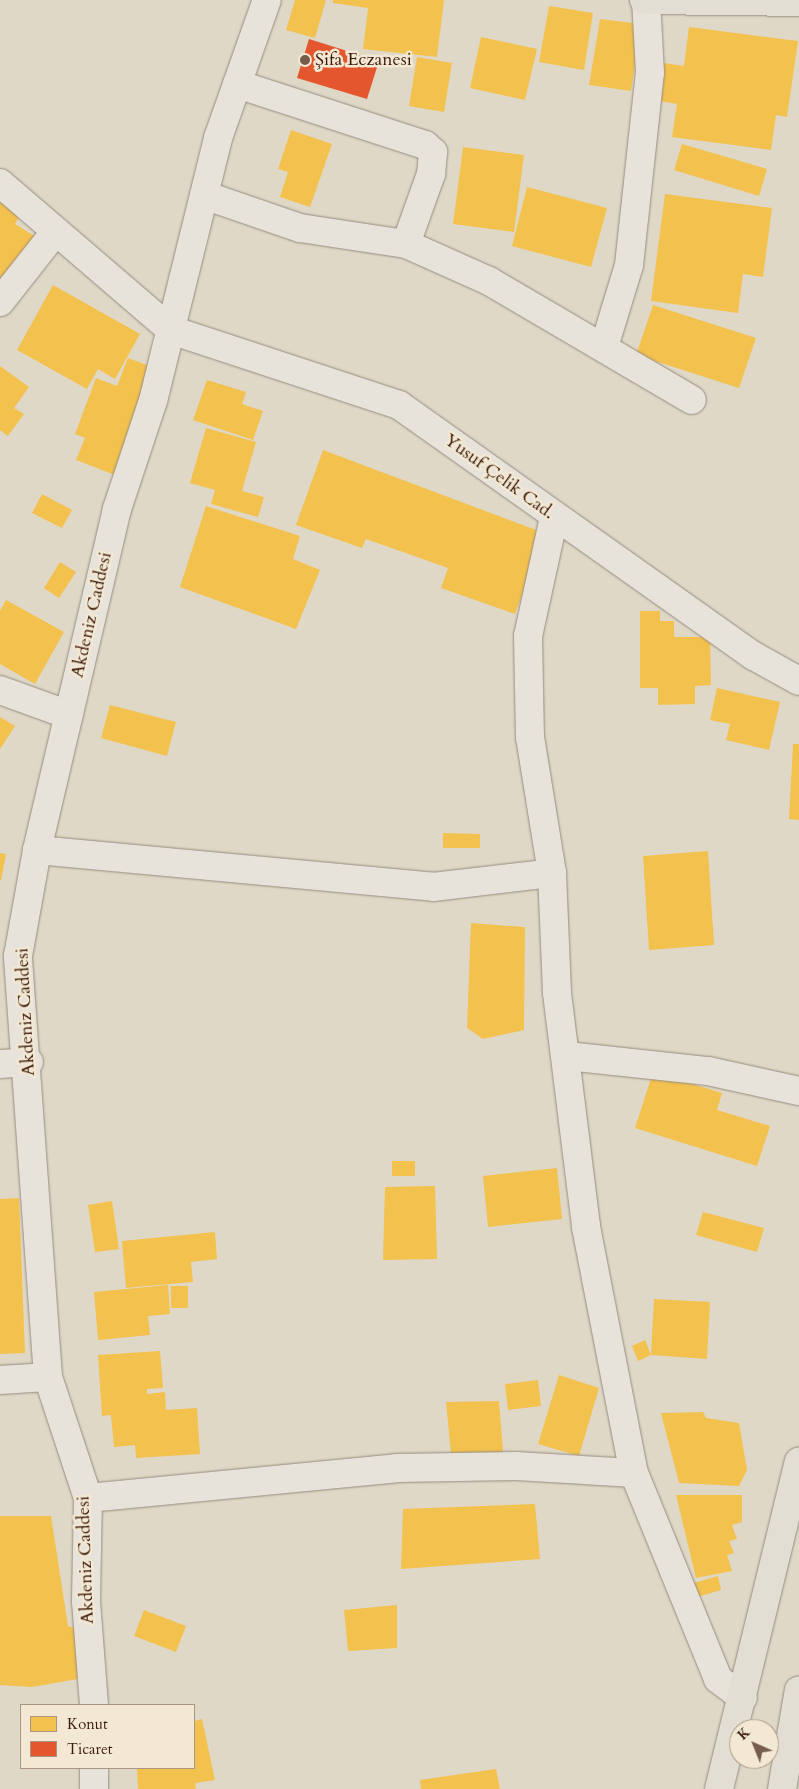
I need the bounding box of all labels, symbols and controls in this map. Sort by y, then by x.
place label: Şifa Eczanesi [315,49,412,71]
marker: Şifa Eczanesi [299,54,311,66]
street label: Yusuf Çelik Cad. [440,430,558,524]
street label: Akdeniz Caddesi [67,550,117,680]
street label: Akdeniz Caddesi [12,947,40,1077]
street label: Akdeniz Caddesi [73,1496,99,1624]
legend [20,1704,195,1769]
text: Konut [67,1714,108,1734]
north arrow [729,1719,779,1769]
text: K [733,1723,755,1744]
text: Ticaret [67,1739,113,1759]

